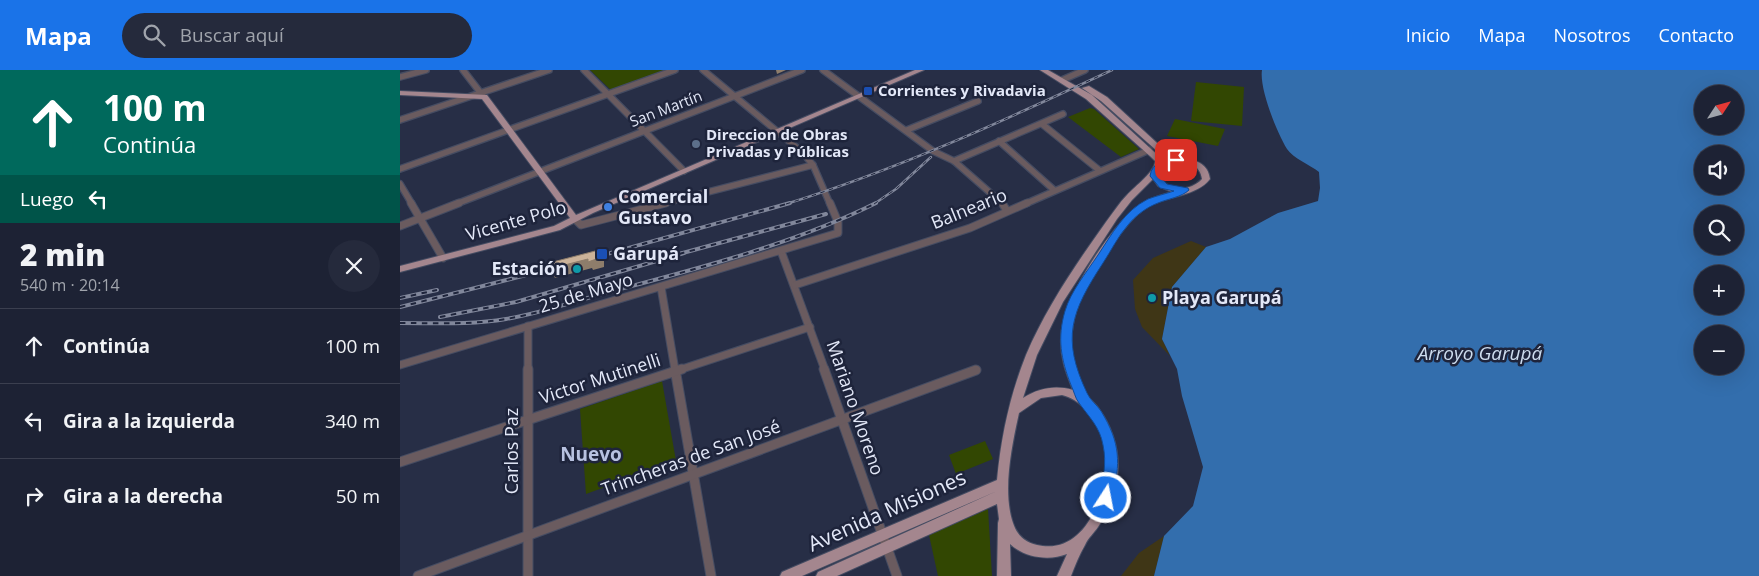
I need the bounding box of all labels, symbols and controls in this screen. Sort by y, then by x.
search box [122,13,472,58]
text: Mapa [25,19,92,52]
icon: search [140,21,168,49]
text: Buscar aquí [180,22,284,48]
text: Inicio [1406,23,1450,47]
text: Mapa [1478,23,1526,47]
text: Nosotros [1554,23,1631,47]
text: Contacto [1659,23,1734,47]
place label: Corrientes y Rivadavia [878,80,1046,100]
text: 100 m [103,84,207,131]
street label: San Martín [627,85,705,131]
marker: Corrientes y Rivadavia [862,85,874,97]
north arrow [1694,85,1744,135]
map controls [1694,85,1744,375]
icon: ahead [20,90,85,155]
place label: Direccion de Obras Privadas y Públicas [706,124,849,161]
text: Continúa [103,129,196,159]
marker: Direccion de Obras Privadas y Públicas [690,138,702,150]
pin [1155,139,1197,181]
button: sound [1694,145,1744,195]
icon: arrive [1162,146,1190,174]
street label: Balneario [927,182,1010,234]
place label: Comercial Gustavo [618,184,708,229]
icon: left [84,185,112,213]
text: Luego [20,186,74,212]
street label: Vicente Polo [463,194,569,246]
marker: Comercial Gustavo [602,201,614,213]
button: search [1694,205,1744,255]
text: 2 min [20,234,105,275]
button: close [328,240,380,292]
place label: Garupá [613,241,679,265]
marker: Garupá [595,247,609,261]
place label: Estación [492,256,567,280]
marker: Estación [571,263,583,275]
button: + [1694,265,1744,315]
street label: 25 de Mayo [536,266,636,318]
text: 540 m · 20:14 [20,274,120,296]
place label: Playa Garupá [1162,285,1282,309]
marker: Playa Garupá [1146,292,1158,304]
button: − [1694,325,1744,375]
icon: ahead [20,332,48,360]
text: Continúa [63,333,150,359]
text: 100 m [325,333,380,359]
street label: Mariano Moreno [822,337,890,478]
water label: Arroyo Garupá [1416,340,1543,366]
street label: Victor Mutinelli [536,347,663,409]
icon: left [20,407,48,435]
text: Gira a la izquierda [63,408,235,434]
text: 340 m [325,408,380,434]
street label: Carlos Paz [499,408,523,494]
street label: Trincheras de San José [598,413,784,501]
district label: Nuevo [560,441,622,467]
street label: Avenida Misiones [803,463,970,558]
position arrow [1079,471,1131,523]
icon: right [20,482,48,510]
text: Gira a la derecha [63,483,223,509]
text: 50 m [336,483,380,509]

